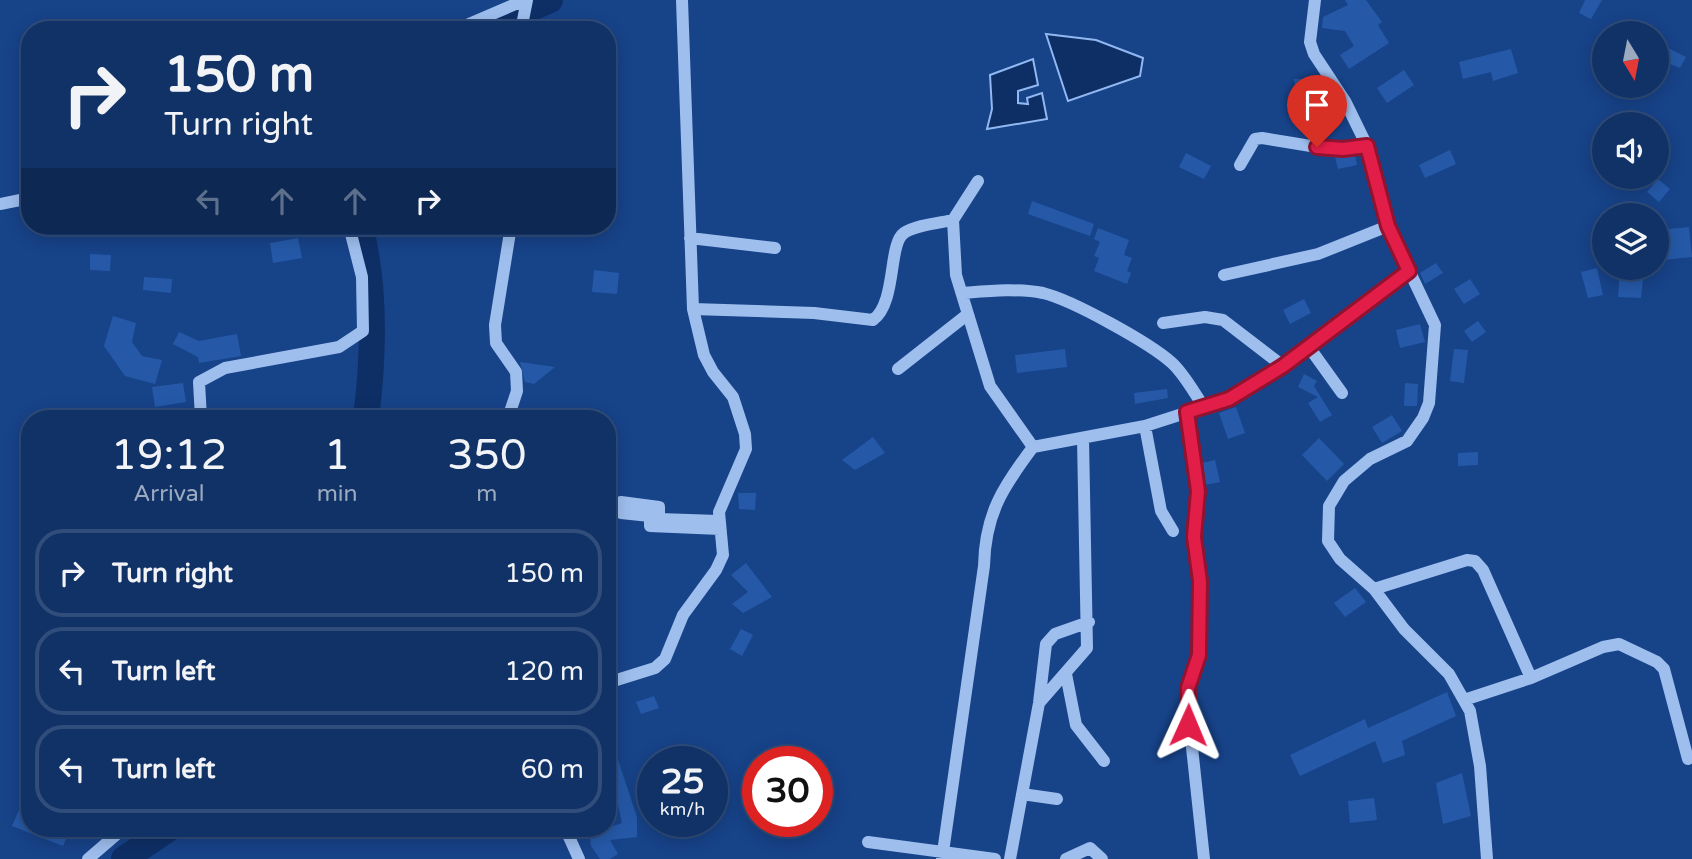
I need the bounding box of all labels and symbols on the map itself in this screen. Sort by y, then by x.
north arrow [1592,21,1670,98]
pin [1287,75,1347,147]
position arrow [1151,688,1225,762]
speed limit sign: 30 [742,746,833,837]

